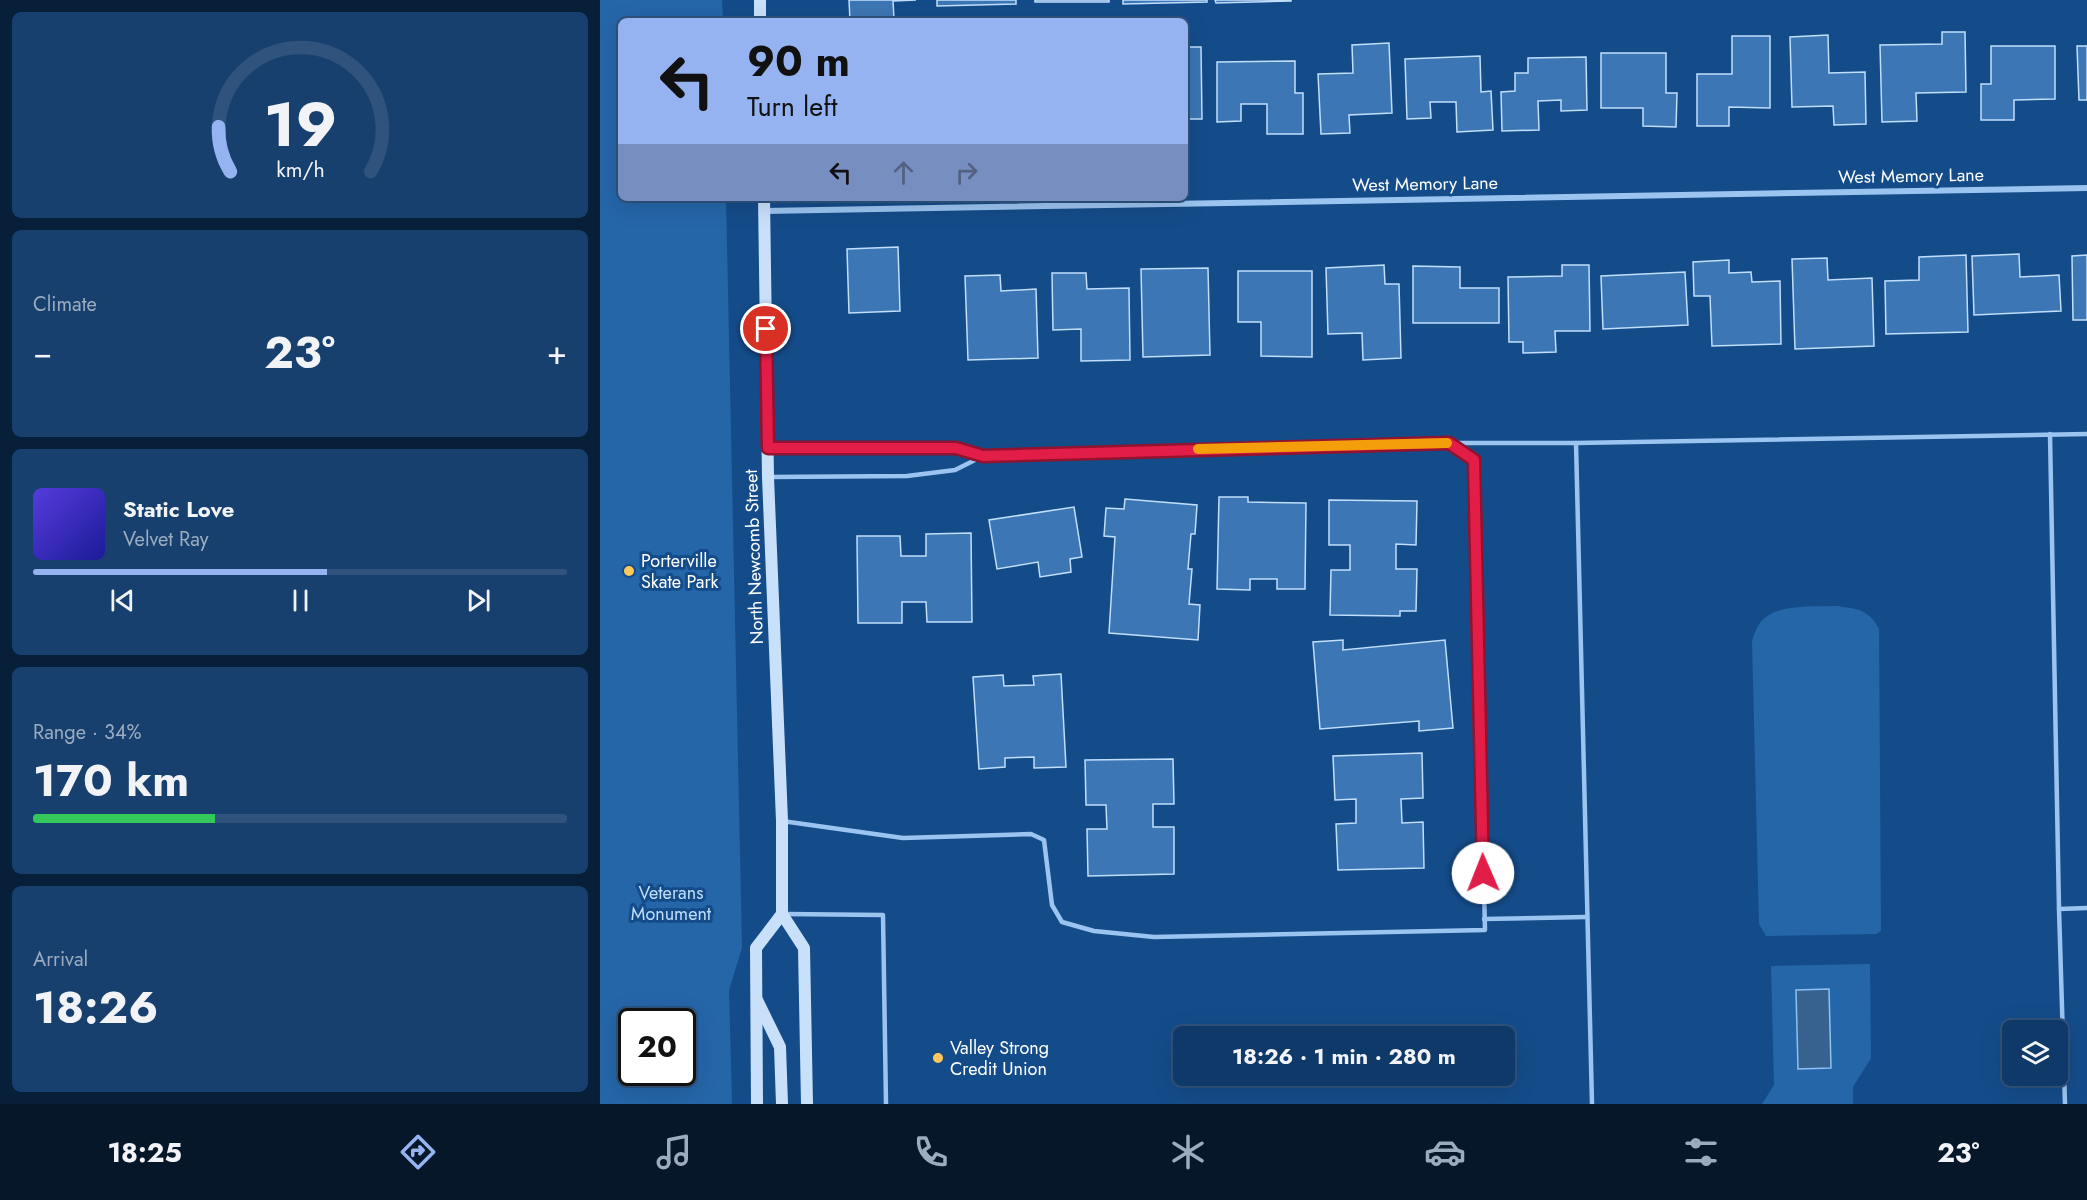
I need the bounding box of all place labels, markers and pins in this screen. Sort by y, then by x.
pin [740,303,791,354]
place label: Porterville Skate Park [641,548,719,595]
marker: Porterville Skate Park [622,564,636,578]
place label: Valley Strong Credit Union [950,1035,1049,1082]
marker: Valley Strong Credit Union [931,1051,945,1065]

